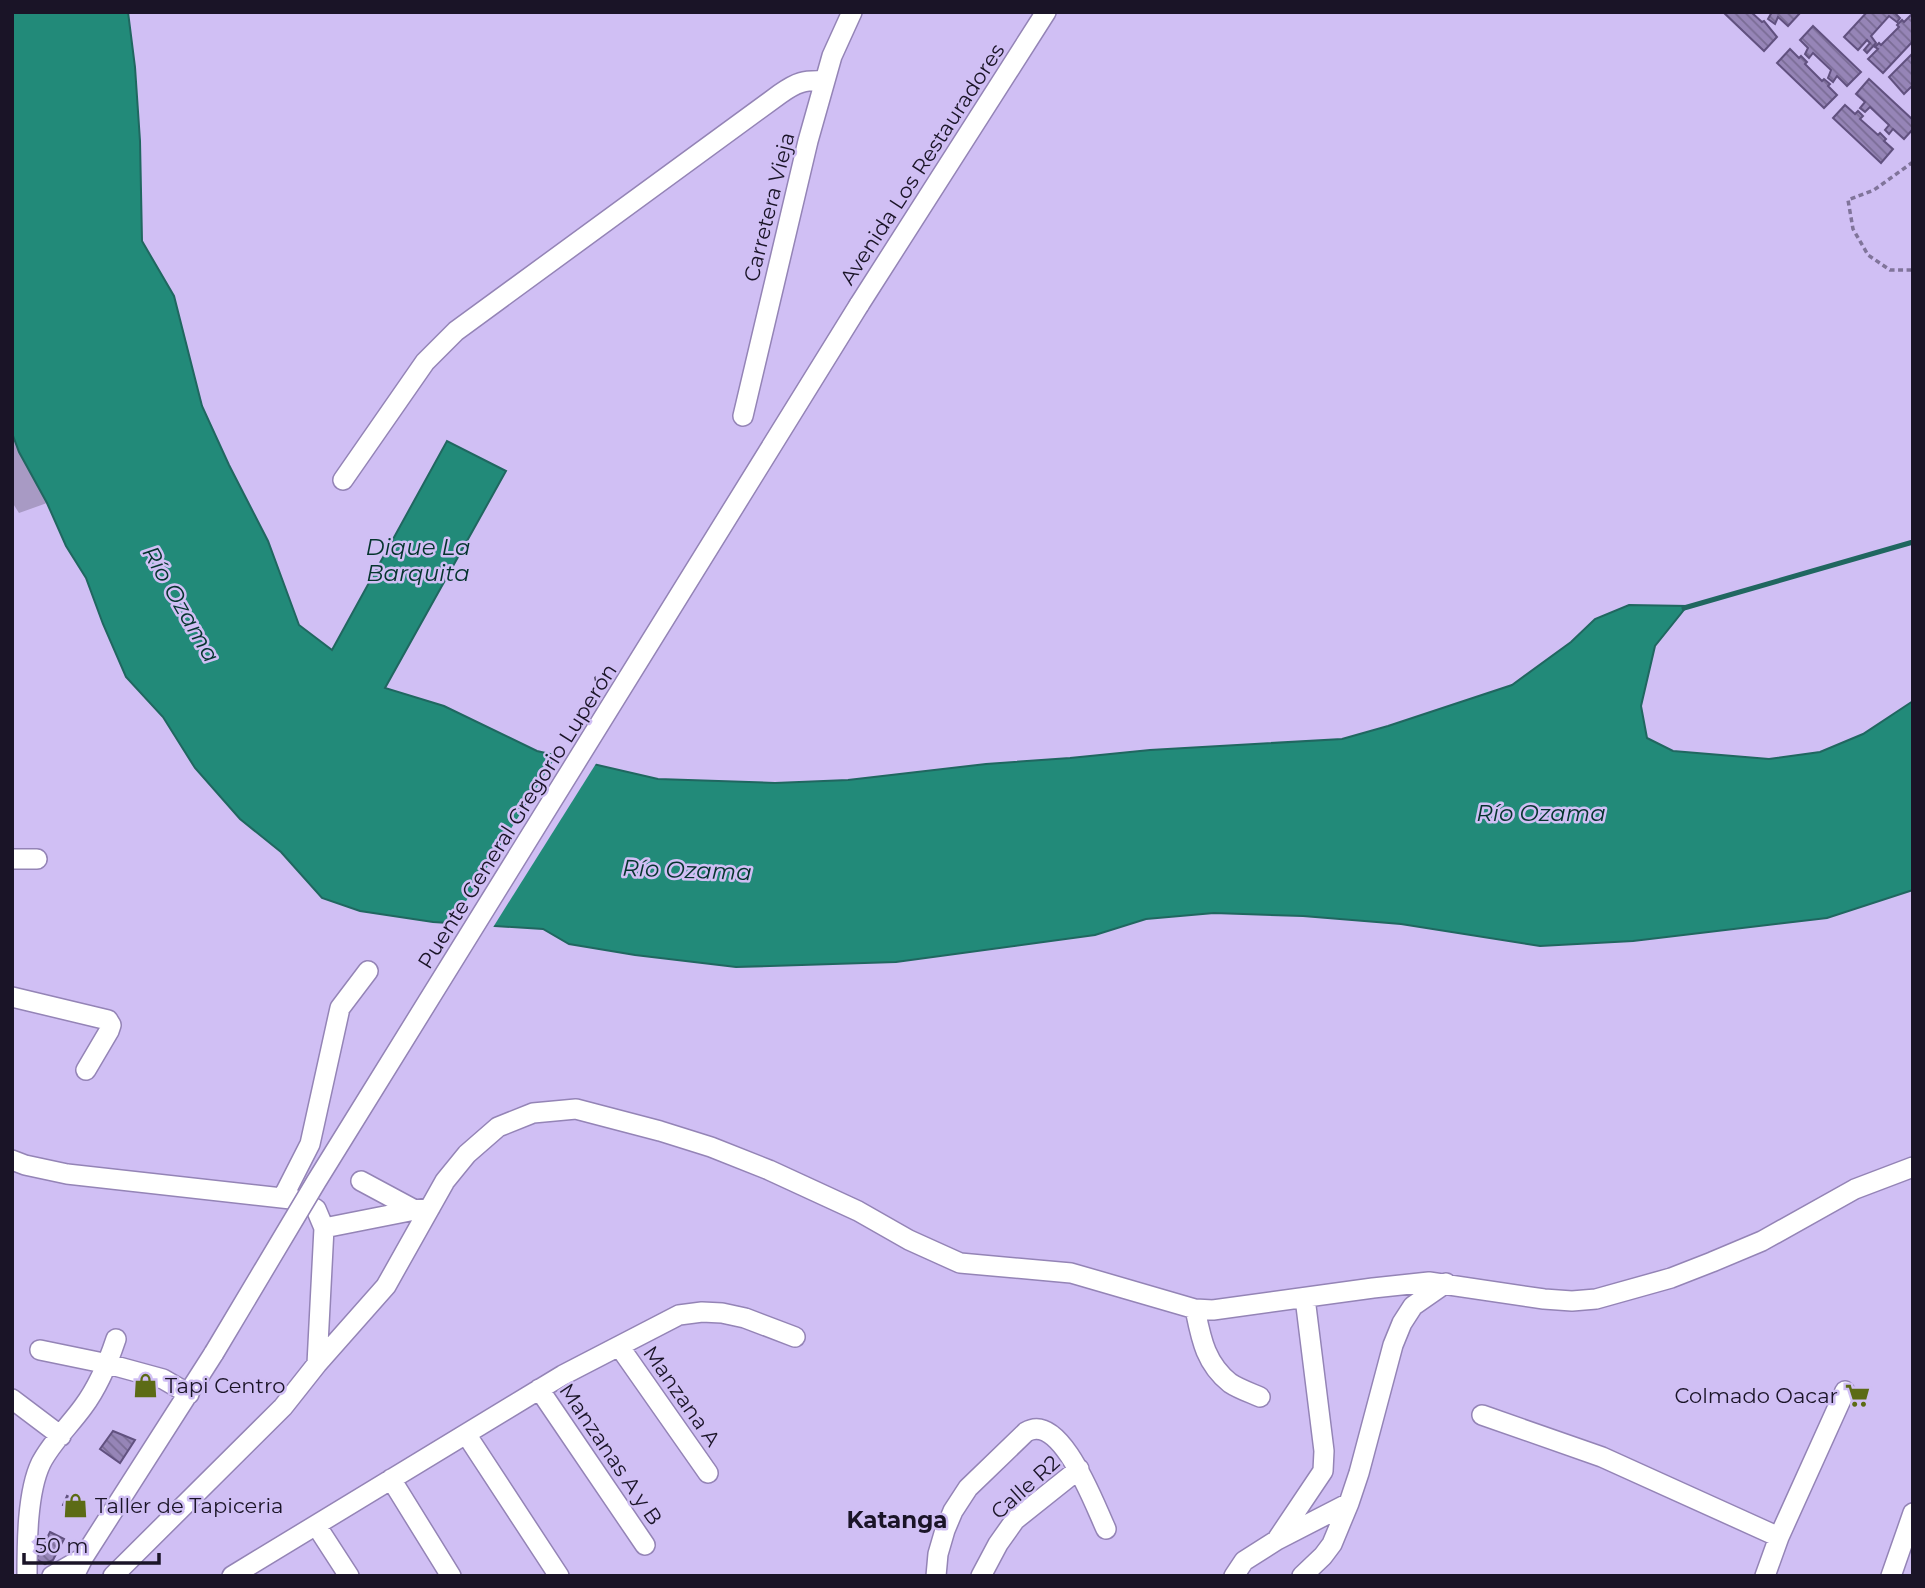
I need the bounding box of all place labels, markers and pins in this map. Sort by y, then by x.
shop icon: Tapi Centro [131,1371,159,1399]
place label: Tapi Centro [165,1373,285,1398]
supermarket icon: Colmado Oacar [1844,1381,1872,1409]
place label: Colmado Oacar [1675,1383,1838,1408]
shop icon: Taller de Tapiceria [61,1491,89,1519]
place label: Taller de Tapiceria [95,1493,284,1518]

